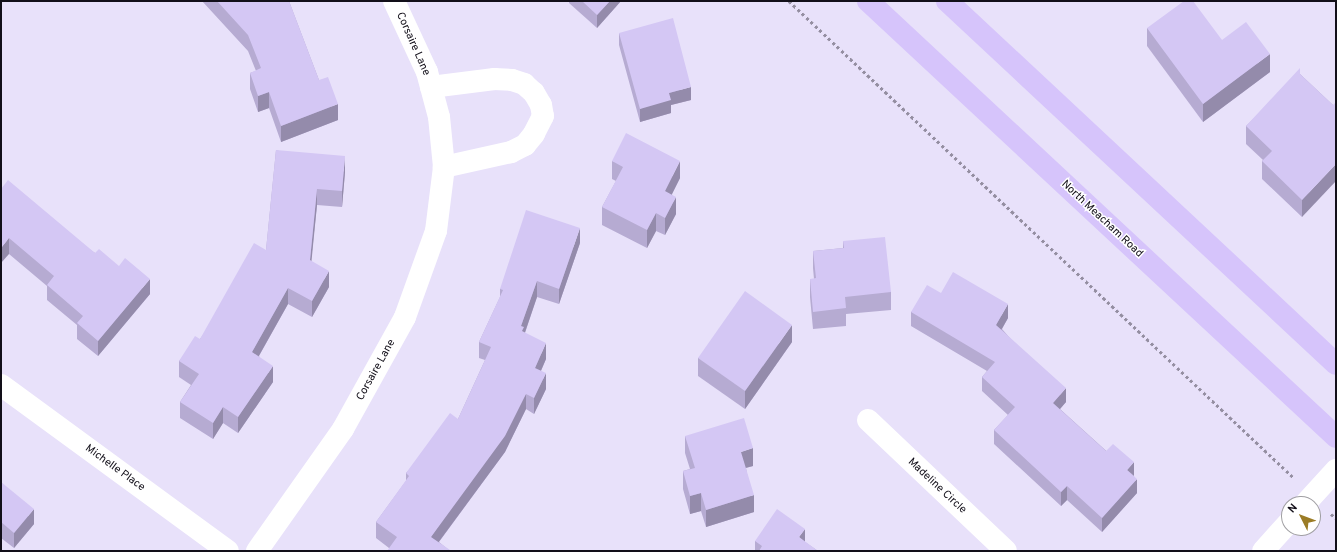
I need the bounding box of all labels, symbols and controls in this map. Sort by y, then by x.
street label: Corsaire Lane [393,10,433,78]
street label: North Meacham Road [1058,178,1146,260]
street label: Corsaire Lane [354,337,398,403]
street label: Michelle Place [82,442,148,494]
street label: Madeline Circle [905,455,969,517]
north arrow [1281,496,1321,536]
text: N [1285,501,1301,516]

